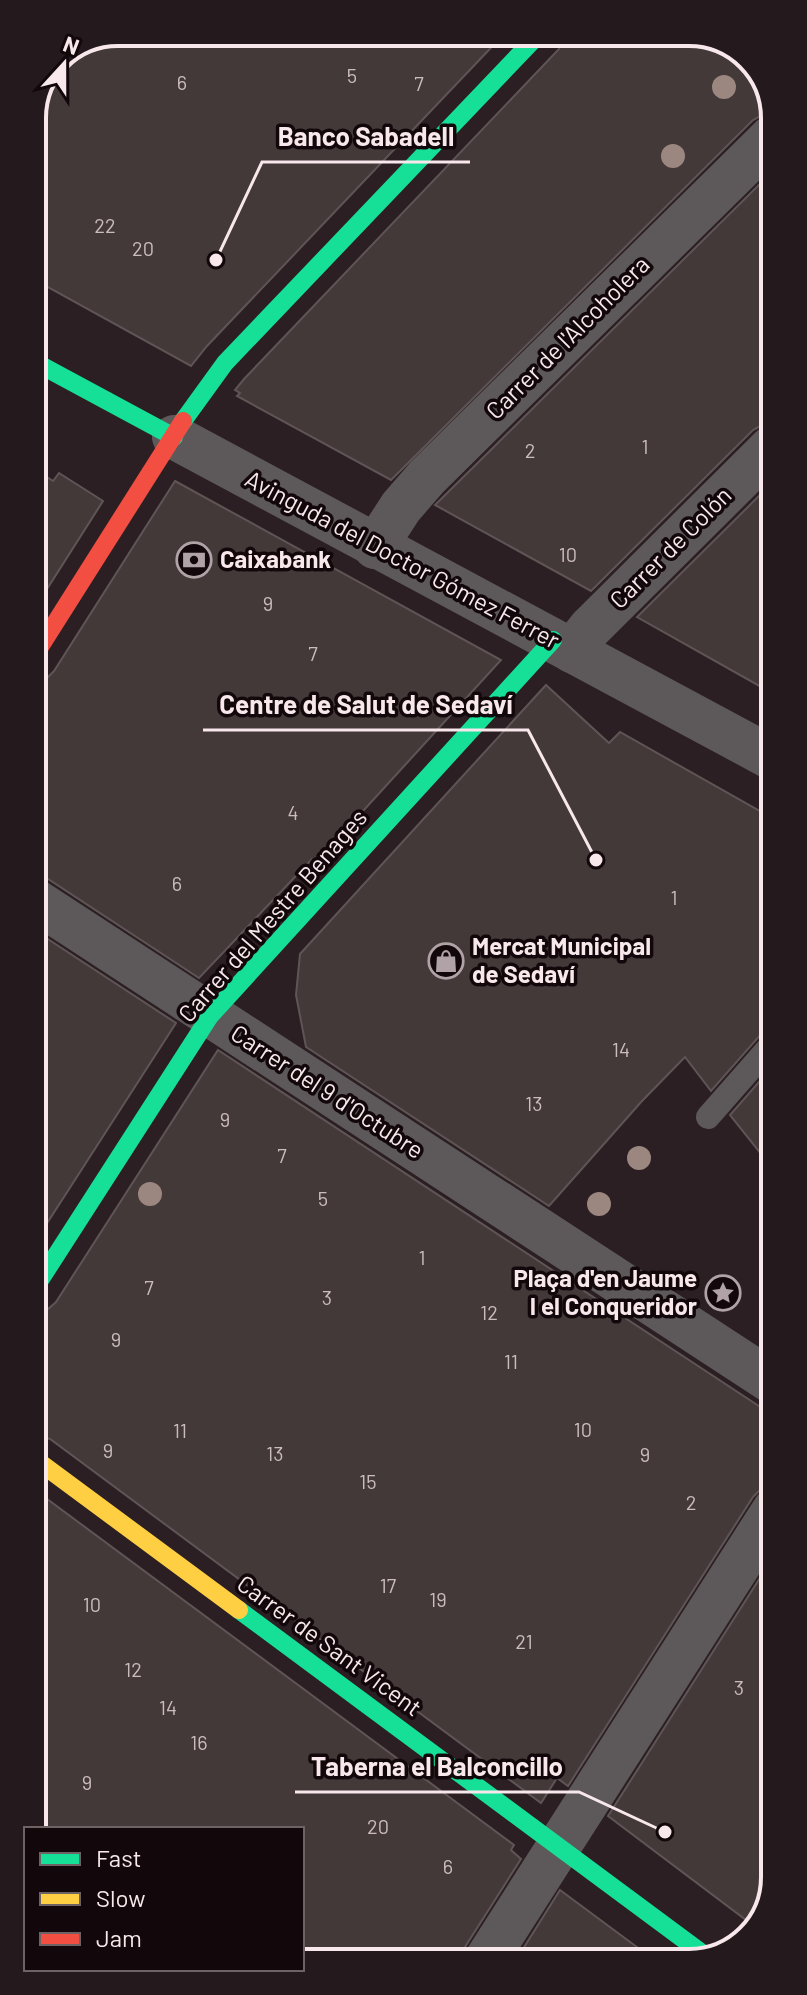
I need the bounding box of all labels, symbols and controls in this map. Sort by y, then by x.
north arrow [24,24,104,104]
text: N [60,30,83,59]
house number: 5 [347,63,357,87]
house number: 6 [177,70,187,94]
house number: 7 [414,71,424,95]
callout: Banco Sabadell [262,112,470,162]
text: Banco Sabadell [278,120,454,151]
house number: 22 [94,213,116,237]
house number: 20 [132,236,154,260]
street label: Carrer de l'Alcoholera [479,249,655,425]
house number: 1 [642,434,649,458]
house number: 2 [525,438,535,462]
street label: Avinguda del Doctor Gómez Ferrer [241,463,565,654]
street label: Carrer de Colón [603,480,737,614]
bank icon: Caixabank [175,541,213,579]
house number: 10 [559,542,577,566]
place label: Caixabank [220,544,331,573]
house number: 9 [263,591,273,615]
house number: 7 [308,641,318,665]
callout: Centre de Salut de Sedaví [203,680,528,730]
text: Centre de Salut de Sedaví [219,688,514,719]
house number: 4 [287,800,299,824]
street label: Carrer del Mestre Benages [171,803,372,1027]
house number: 6 [172,871,182,895]
house number: 1 [671,885,678,909]
place label: Mercat Municipal de Sedaví [472,931,651,988]
shop icon: Mercat Municipal de Sedaví [427,942,465,980]
street label: Carrer del 9 d'Octubre [225,1019,429,1165]
house number: 14 [612,1037,630,1061]
house number: 13 [525,1091,543,1115]
house number: 9 [220,1108,230,1132]
house number: 7 [277,1143,287,1167]
house number: 5 [318,1186,328,1210]
house number: 1 [419,1245,426,1269]
place label: Plaça d'en Jaume I el Conqueridor [514,1263,697,1320]
place icon: Plaça d'en Jaume I el Conqueridor [704,1274,742,1312]
house number: 7 [144,1275,154,1299]
house number: 3 [322,1285,332,1309]
house number: 12 [480,1300,498,1324]
house number: 9 [111,1327,121,1351]
house number: 11 [504,1349,518,1373]
house number: 10 [574,1417,592,1441]
house number: 11 [173,1418,187,1442]
house number: 9 [103,1438,113,1462]
house number: 13 [266,1441,284,1465]
house number: 9 [640,1442,650,1466]
house number: 15 [359,1469,377,1493]
house number: 2 [686,1490,696,1514]
street label: Carrer de Sant Vicent [232,1568,428,1721]
house number: 17 [380,1573,397,1597]
house number: 19 [429,1587,447,1611]
house number: 10 [83,1592,101,1616]
house number: 21 [515,1629,533,1653]
house number: 12 [124,1657,142,1681]
house number: 3 [734,1675,744,1699]
house number: 14 [159,1695,177,1719]
house number: 16 [190,1730,208,1754]
callout: Taberna el Balconcillo [295,1742,579,1792]
text: Taberna el Balconcillo [311,1750,563,1781]
house number: 9 [82,1770,92,1794]
house number: 20 [367,1814,389,1838]
legend [24,1827,304,1971]
text: Fast [96,1843,141,1872]
house number: 6 [443,1854,453,1878]
text: Slow [96,1883,145,1912]
text: Jam [96,1923,142,1952]

